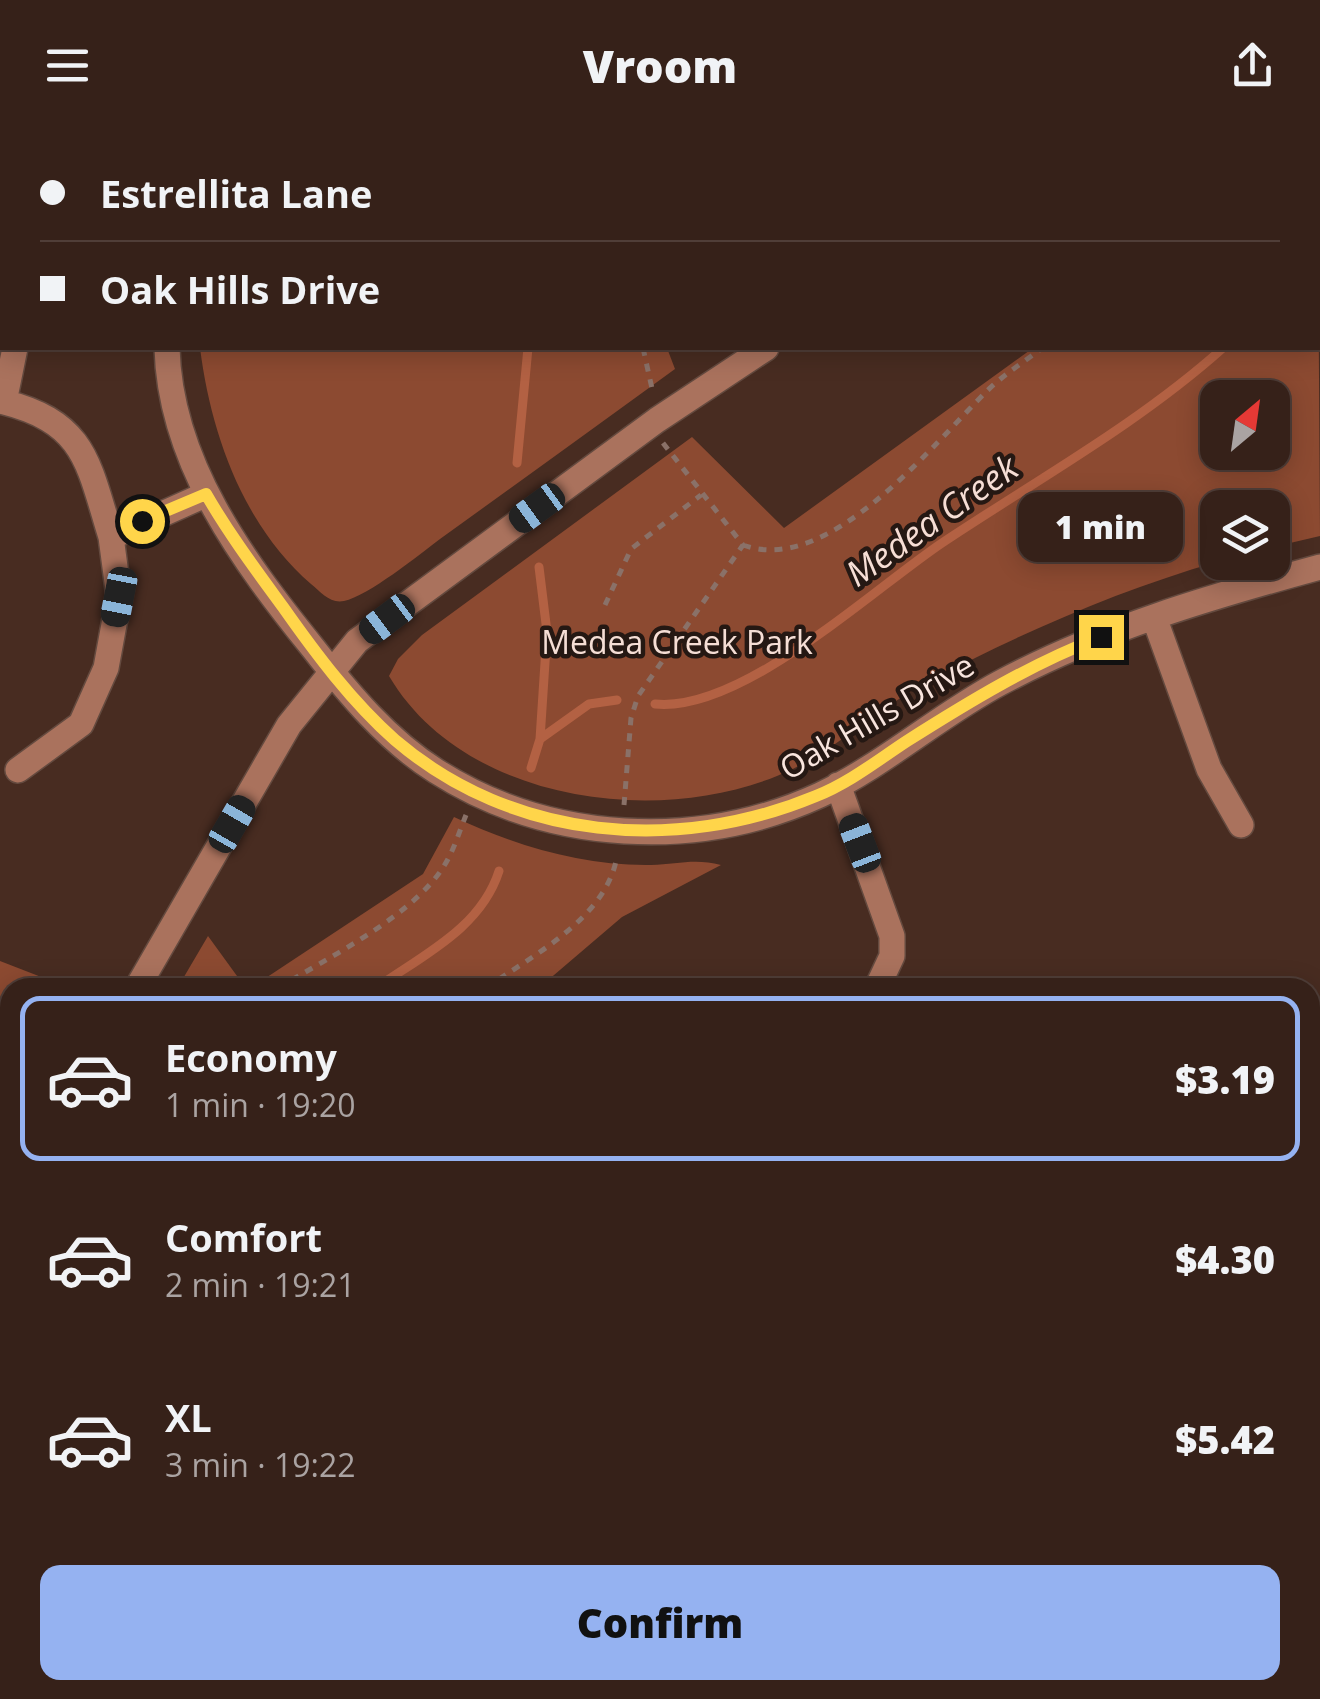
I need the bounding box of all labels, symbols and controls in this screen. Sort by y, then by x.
text: Vroom [583,35,737,96]
icon: menu [40,38,95,93]
icon: share [1225,38,1280,93]
text: Estrellita Lane [100,167,372,219]
text: Oak Hills Drive [100,263,380,315]
north arrow [1200,380,1290,470]
map controls [1200,380,1290,580]
water label: Medea Creek [836,442,1028,596]
car [504,478,570,538]
button: layers [1200,490,1290,580]
callout: 1 min [1018,492,1184,562]
route start [120,499,165,544]
text: 1 min [1055,505,1146,548]
car [99,565,139,629]
car [354,589,420,649]
route end [1079,615,1124,660]
park label: Medea Creek Park [541,620,813,663]
street label: Oak Hills Drive [771,643,981,789]
car [204,791,260,857]
car [835,810,885,876]
text: Economy [165,1031,337,1083]
icon: car [45,1034,135,1124]
text: $3.19 [1175,1053,1275,1105]
text: 1 min · 19:20 [165,1083,356,1126]
text: Comfort [165,1211,322,1263]
icon: car [45,1214,135,1304]
text: $4.30 [1175,1233,1275,1285]
text: 2 min · 19:21 [165,1263,356,1306]
text: XL [165,1391,212,1443]
icon: car [45,1394,135,1484]
text: $5.42 [1175,1413,1275,1465]
text: 3 min · 19:22 [165,1443,356,1486]
button: Confirm [40,1565,1280,1680]

